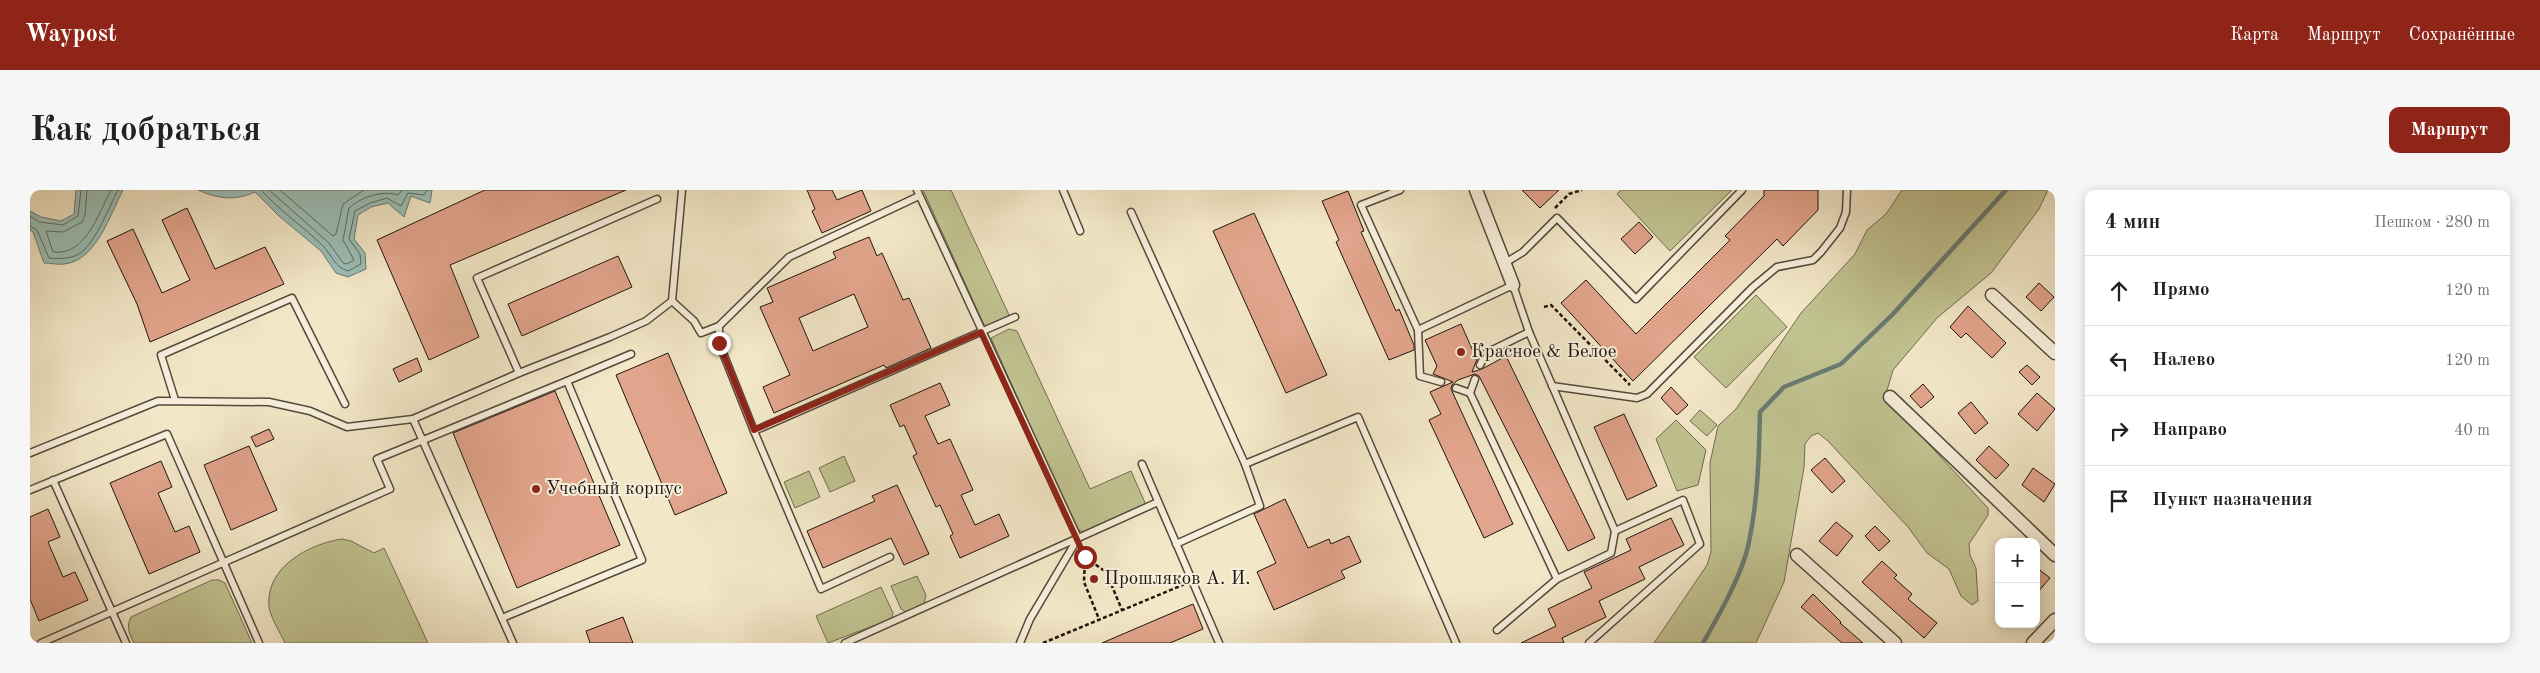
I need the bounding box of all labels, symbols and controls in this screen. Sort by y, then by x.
text: Waypost [25,23,117,47]
text: Карта [2230,26,2279,44]
text: Маршрут [2307,26,2381,44]
text: Сохранённые [2409,26,2515,44]
button: Маршрут [2389,107,2510,153]
text: Как добраться [30,113,261,148]
text: 4 мин [2105,212,2160,233]
text: Пешком · 280 m [2374,215,2490,231]
icon: ahead [2105,277,2133,305]
text: Прямо [2152,281,2210,300]
text: 120 m [2445,283,2490,299]
route end [708,332,731,355]
place label: Красное & Белое [1471,343,1616,362]
marker: Красное & Белое [1455,346,1467,358]
icon: left [2105,347,2133,375]
text: Налево [2152,351,2215,370]
text: 120 m [2445,353,2490,369]
icon: right [2105,417,2133,445]
text: Направо [2152,421,2227,440]
text: 40 m [2454,423,2490,439]
place label: Учебный корпус [546,480,682,499]
marker: Учебный корпус [530,483,542,495]
icon: arrive [2105,487,2133,515]
text: Пункт назначения [2152,491,2312,510]
map controls [1995,538,2040,628]
button: + [1995,538,2040,583]
route start [1074,546,1097,569]
place label: Прошляков А. И. [1104,570,1251,589]
marker: Прошляков А. И. [1088,573,1100,585]
button: − [1995,583,2040,628]

